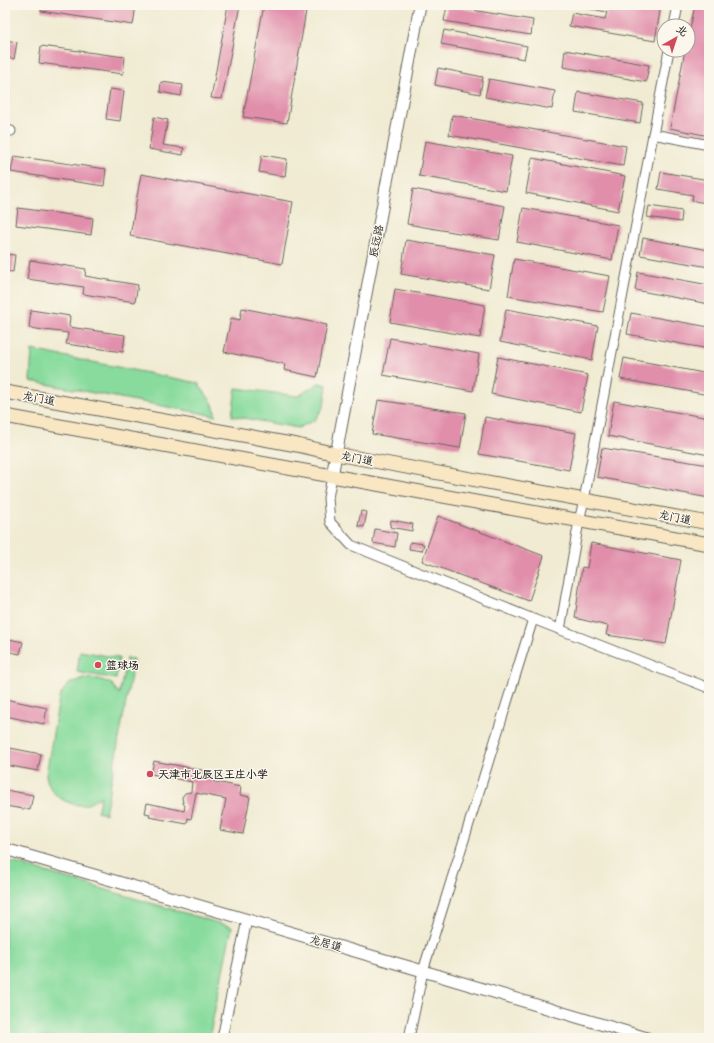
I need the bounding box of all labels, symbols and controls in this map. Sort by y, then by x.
north arrow [656,18,696,58]
text: 北 [674,22,690,39]
street label: 辰远路 [367,224,386,259]
street label: 龙门道 [22,389,56,408]
street label: 龙门道 [339,449,374,468]
street label: 龙门道 [657,508,692,527]
place label: 篮球场 [106,659,139,672]
marker: 篮球场 [93,660,103,670]
place label: 天津市北辰区王庄小学 [158,768,268,781]
marker: 天津市北辰区王庄小学 [145,769,155,779]
street label: 龙居道 [308,933,344,954]

